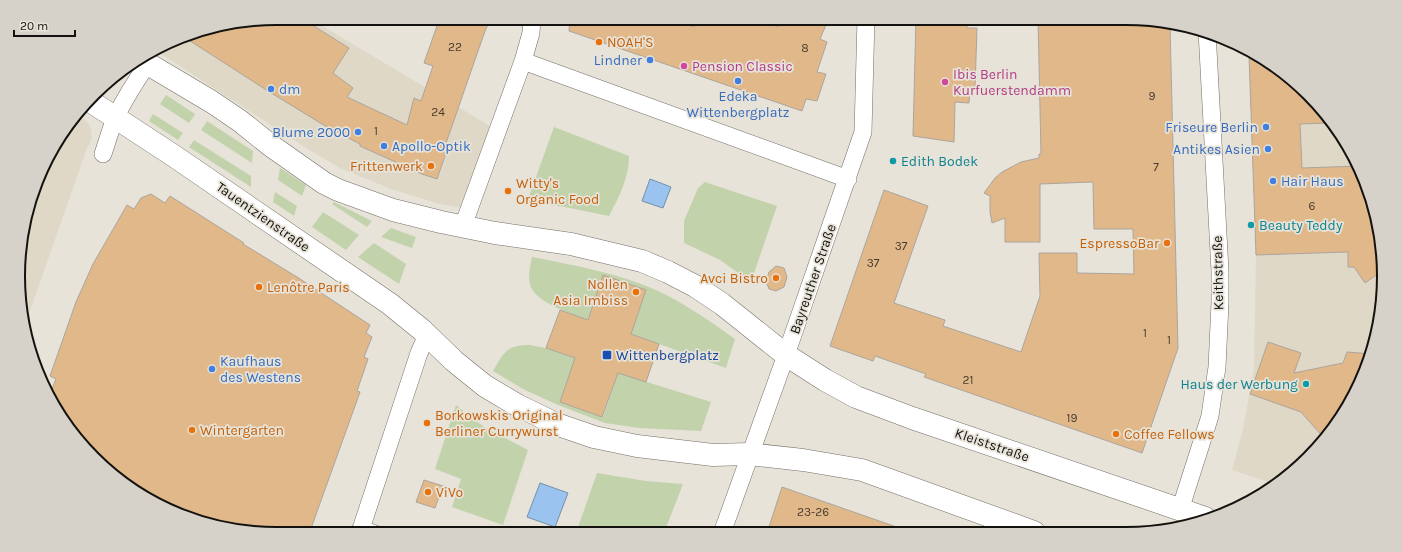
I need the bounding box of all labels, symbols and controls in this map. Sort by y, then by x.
scale bar [14,12,75,38]
text: 20 m [20,19,48,33]
place label: NOAH'S [607,34,653,51]
marker: NOAH'S [594,37,604,47]
house number: 22 [448,40,462,54]
house number: 8 [801,41,809,55]
place label: Lindner [594,52,643,69]
marker: Lindner [645,55,655,65]
place label: Pension Classic [692,58,793,75]
marker: Pension Classic [679,61,689,71]
place label: Ibis Berlin Kurfuerstendamm [953,66,1071,99]
marker: Edeka Wittenbergplatz [733,76,743,86]
marker: Ibis Berlin Kurfuerstendamm [940,77,950,87]
place label: dm [279,81,300,98]
marker: dm [266,84,276,94]
place label: Edeka Wittenbergplatz [687,88,789,121]
house number: 9 [1149,89,1156,103]
house number: 24 [431,105,445,119]
place label: Friseure Berlin [1165,119,1258,136]
marker: Friseure Berlin [1261,122,1271,132]
place label: Blume 2000 [272,124,350,141]
house number: 1 [374,124,378,138]
marker: Blume 2000 [353,127,363,137]
place label: Apollo-Optik [392,138,471,155]
marker: Apollo-Optik [379,141,389,151]
place label: Antikes Asien [1173,141,1260,158]
marker: Antikes Asien [1263,144,1273,154]
place label: Edith Bodek [901,153,978,170]
marker: Edith Bodek [888,156,898,166]
place label: Frittenwerk [350,158,423,175]
house number: 7 [1153,160,1159,174]
marker: Frittenwerk [426,161,436,171]
place label: Hair Haus [1281,173,1344,190]
place label: Witty's Organic Food [516,175,599,208]
marker: Hair Haus [1268,176,1278,186]
street label: Tauentzienstraße [213,178,313,256]
marker: Witty's Organic Food [503,186,513,196]
house number: 6 [1309,199,1316,213]
place label: Beauty Teddy [1259,217,1343,234]
marker: Beauty Teddy [1246,220,1256,230]
street label: Bayreuther Straße [786,222,840,336]
place label: EspressoBar [1080,235,1160,252]
street label: Keithstraße [1209,235,1227,311]
marker: EspressoBar [1162,238,1172,248]
house number: 37 [895,239,908,253]
house number: 37 [867,256,880,270]
place label: Avci Bistro [700,270,768,287]
marker: Avci Bistro [771,273,781,283]
place label: Nollen Asia Imbiss [553,276,628,309]
place label: Lenôtre Paris [267,279,350,296]
marker: Lenôtre Paris [254,282,264,292]
marker: Nollen Asia Imbiss [631,287,641,297]
house number: 1 [1143,326,1147,340]
house number: 1 [1167,333,1171,347]
place label: Wittenbergplatz [616,347,719,364]
marker: Wittenbergplatz [601,349,613,361]
place label: Kaufhaus des Westens [220,353,301,386]
marker: Kaufhaus des Westens [207,364,217,374]
house number: 21 [963,373,973,387]
place label: Haus der Werbung [1180,376,1298,393]
marker: Haus der Werbung [1301,379,1311,389]
place label: Borkowskis Original Berliner Currywurst [435,407,563,440]
house number: 19 [1067,411,1077,425]
marker: Borkowskis Original Berliner Currywurst [422,418,432,428]
place label: Wintergarten [200,422,284,439]
street label: Kleiststraße [953,424,1031,466]
marker: Wintergarten [187,425,197,435]
place label: Coffee Fellows [1124,426,1215,443]
marker: Coffee Fellows [1111,429,1121,439]
place label: ViVo [436,484,463,501]
marker: ViVo [423,487,433,497]
house number: 23-26 [797,505,829,519]

